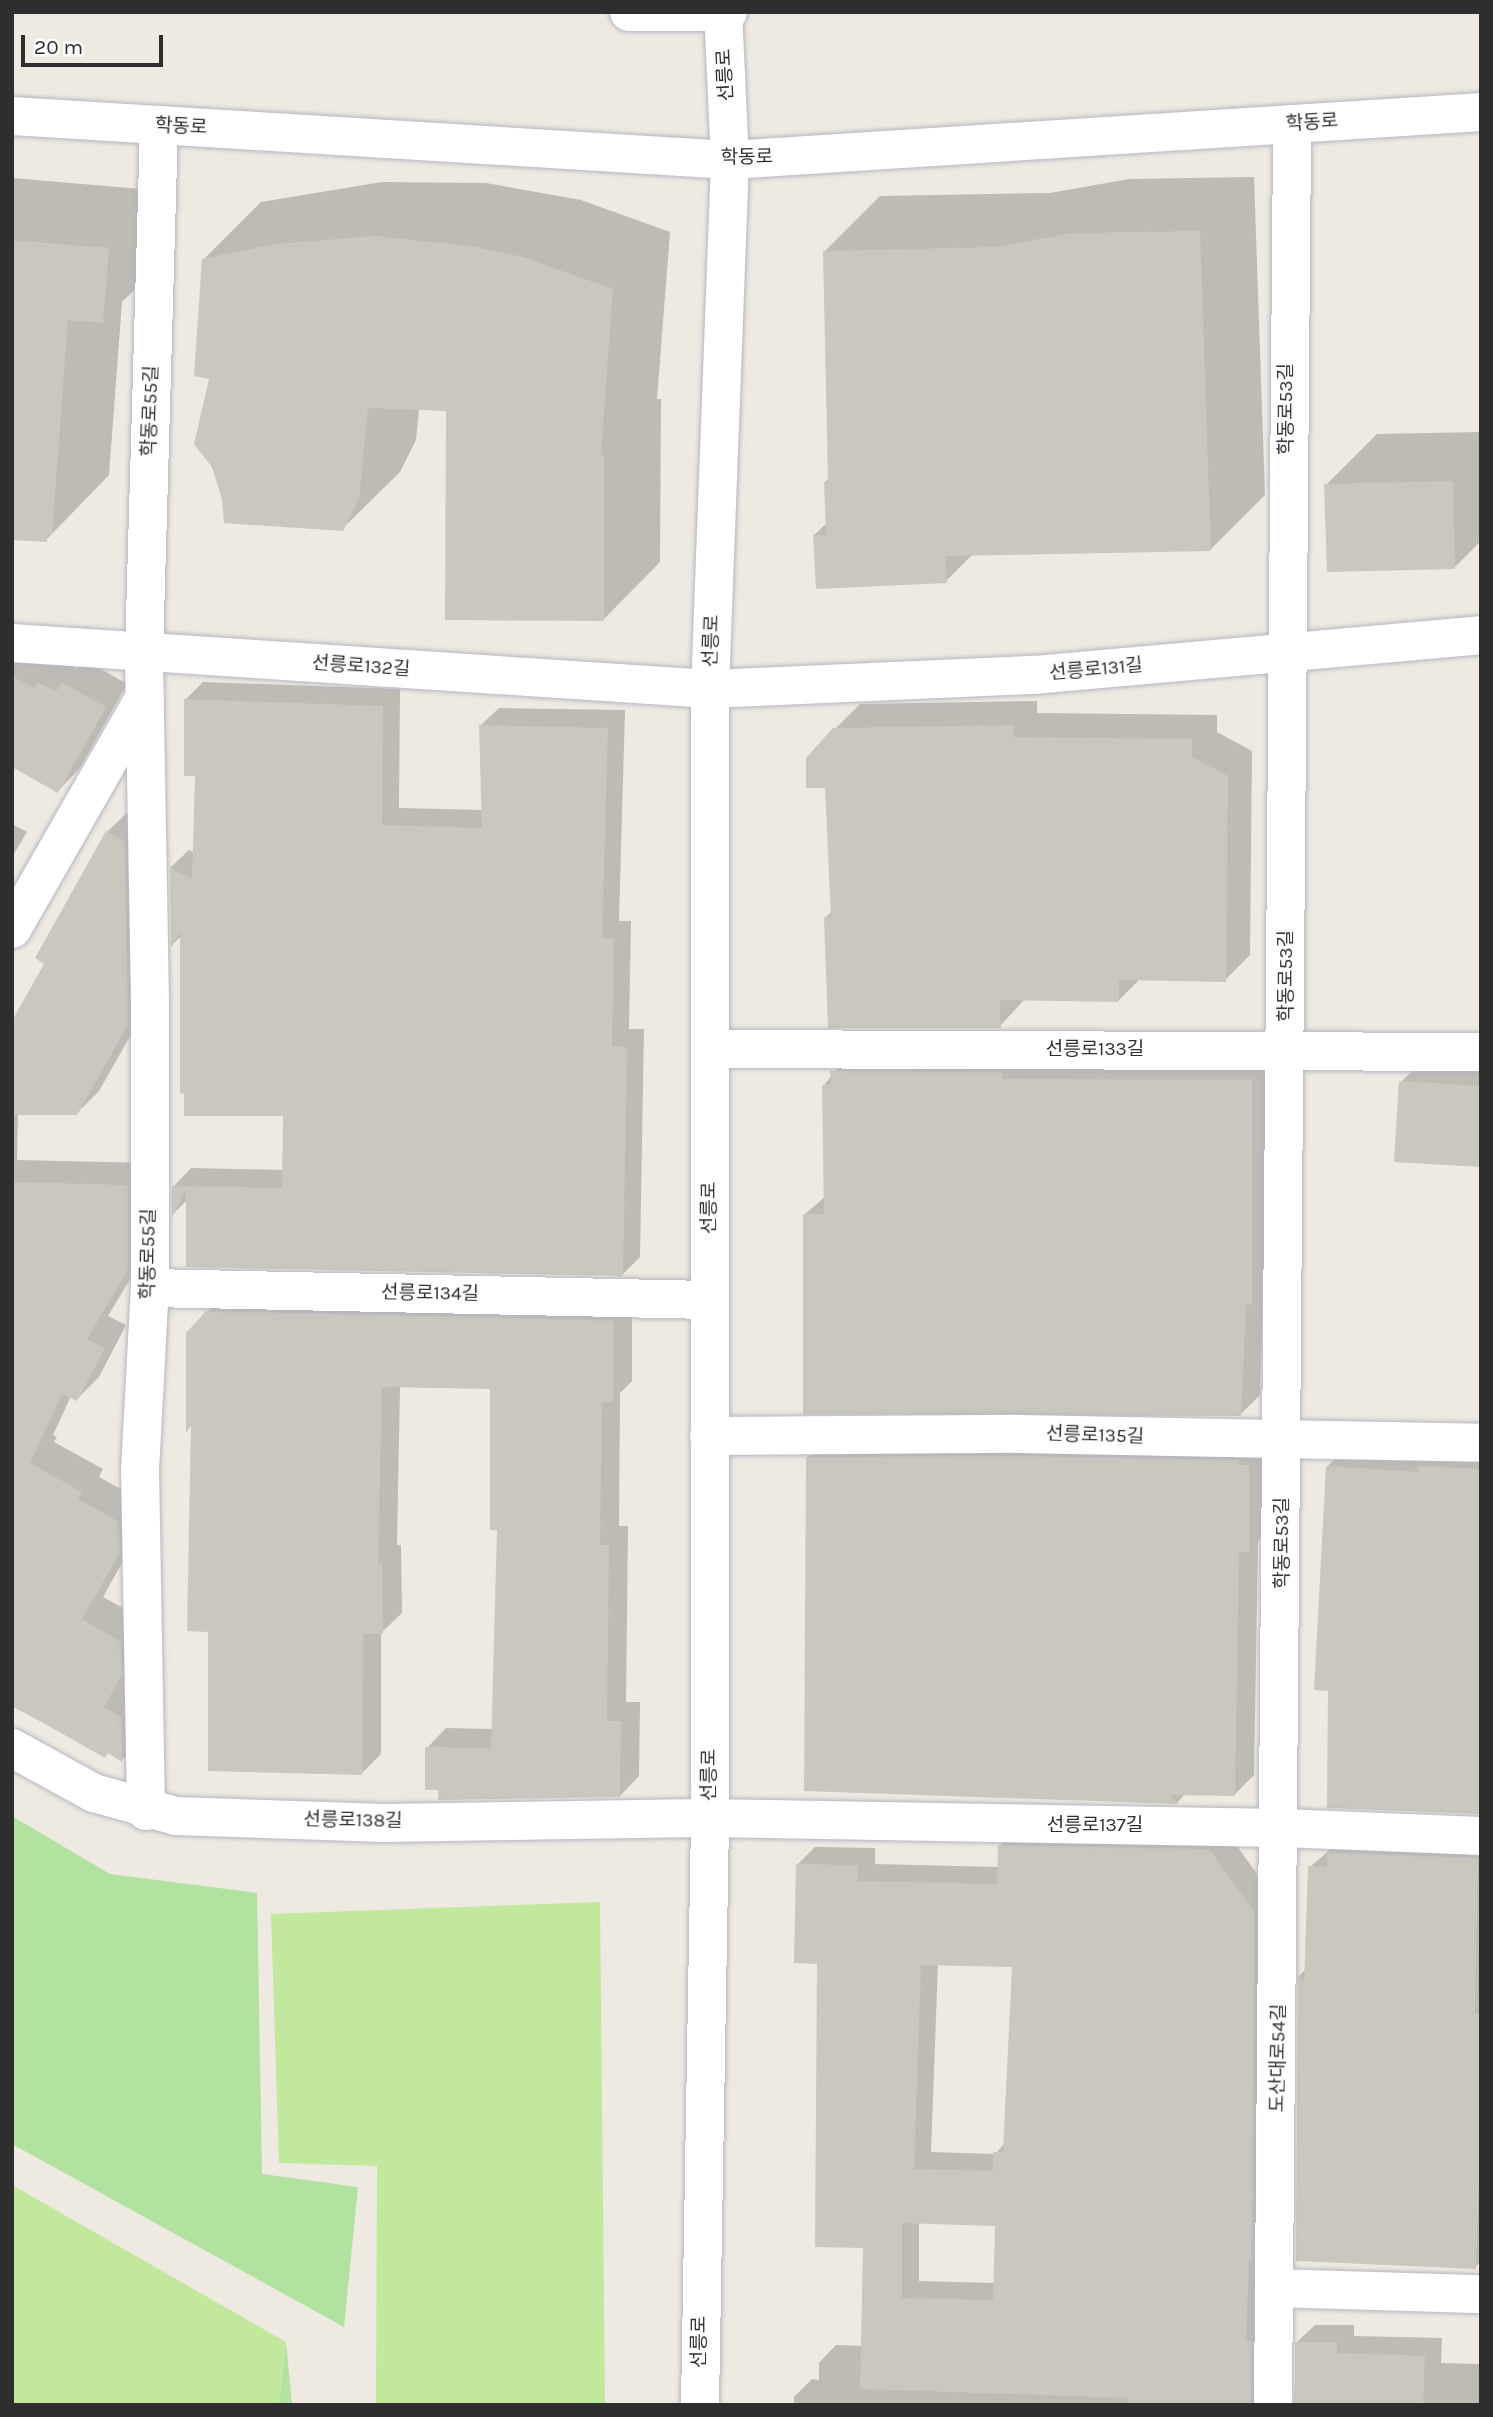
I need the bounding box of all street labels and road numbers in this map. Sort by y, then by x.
street label: 선릉로 [713,48,739,102]
street label: 학동로 [1285,110,1339,136]
street label: 학동로 [154,114,208,140]
street label: 학동로 [721,146,773,170]
street label: 학동로53길 [1276,363,1298,455]
street label: 학동로55길 [138,365,164,457]
street label: 선릉로 [700,614,724,668]
street label: 선릉로132길 [311,652,411,682]
street label: 선릉로131길 [1048,655,1144,685]
street label: 학동로53길 [1276,930,1298,1022]
street label: 선릉로133길 [1046,1039,1144,1061]
street label: 선릉로 [699,1182,721,1234]
street label: 학동로55길 [137,1208,161,1300]
street label: 선릉로134길 [381,1282,479,1306]
street label: 선릉로135길 [1046,1423,1144,1449]
street label: 학동로53길 [1272,1497,1294,1589]
street label: 선릉로 [699,1749,721,1801]
street label: 선릉로138길 [303,1809,403,1833]
street label: 선릉로137길 [1047,1815,1143,1837]
street label: 도산대로54길 [1267,2003,1291,2113]
street label: 선릉로 [689,2316,711,2368]

